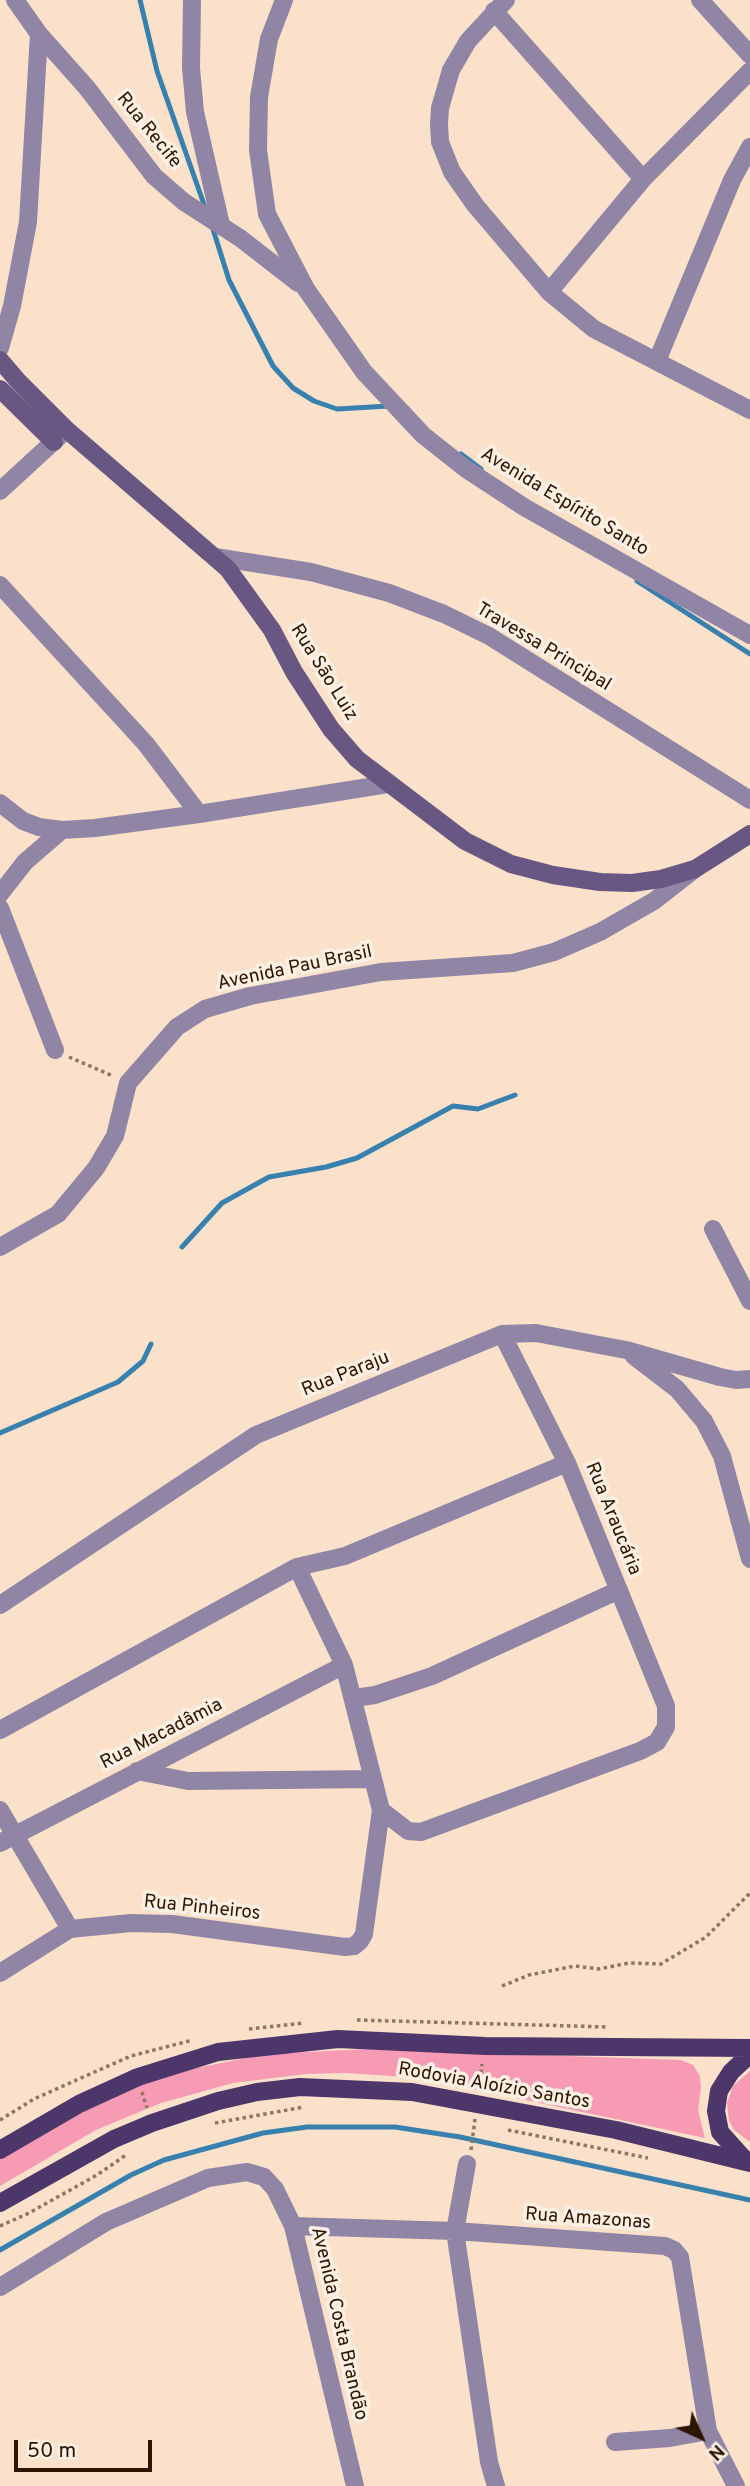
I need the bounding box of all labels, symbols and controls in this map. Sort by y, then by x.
street label: Rua Recife [111,89,185,173]
street label: Avenida Espírito Santo [476,444,652,562]
street label: Travessa Principal [471,599,615,697]
street label: Rua São Luiz [284,620,362,726]
street label: Avenida Pau Brasil [216,941,374,997]
street label: Rua Paraju [299,1347,393,1403]
street label: Rua Araucária [579,1459,645,1579]
street label: Rua Macadâmia [97,1694,227,1776]
street label: Rua Pinheiros [142,1892,262,1926]
street label: Rodovia Aloízio Santos [396,2059,592,2115]
street label: Rua Amazonas [524,2204,652,2236]
street label: Avenida Costa Brandão [305,2225,371,2423]
north arrow [666,2402,736,2472]
scale bar [18,2426,156,2470]
text: 50 m [27,2438,76,2465]
text: N [703,2439,729,2465]

